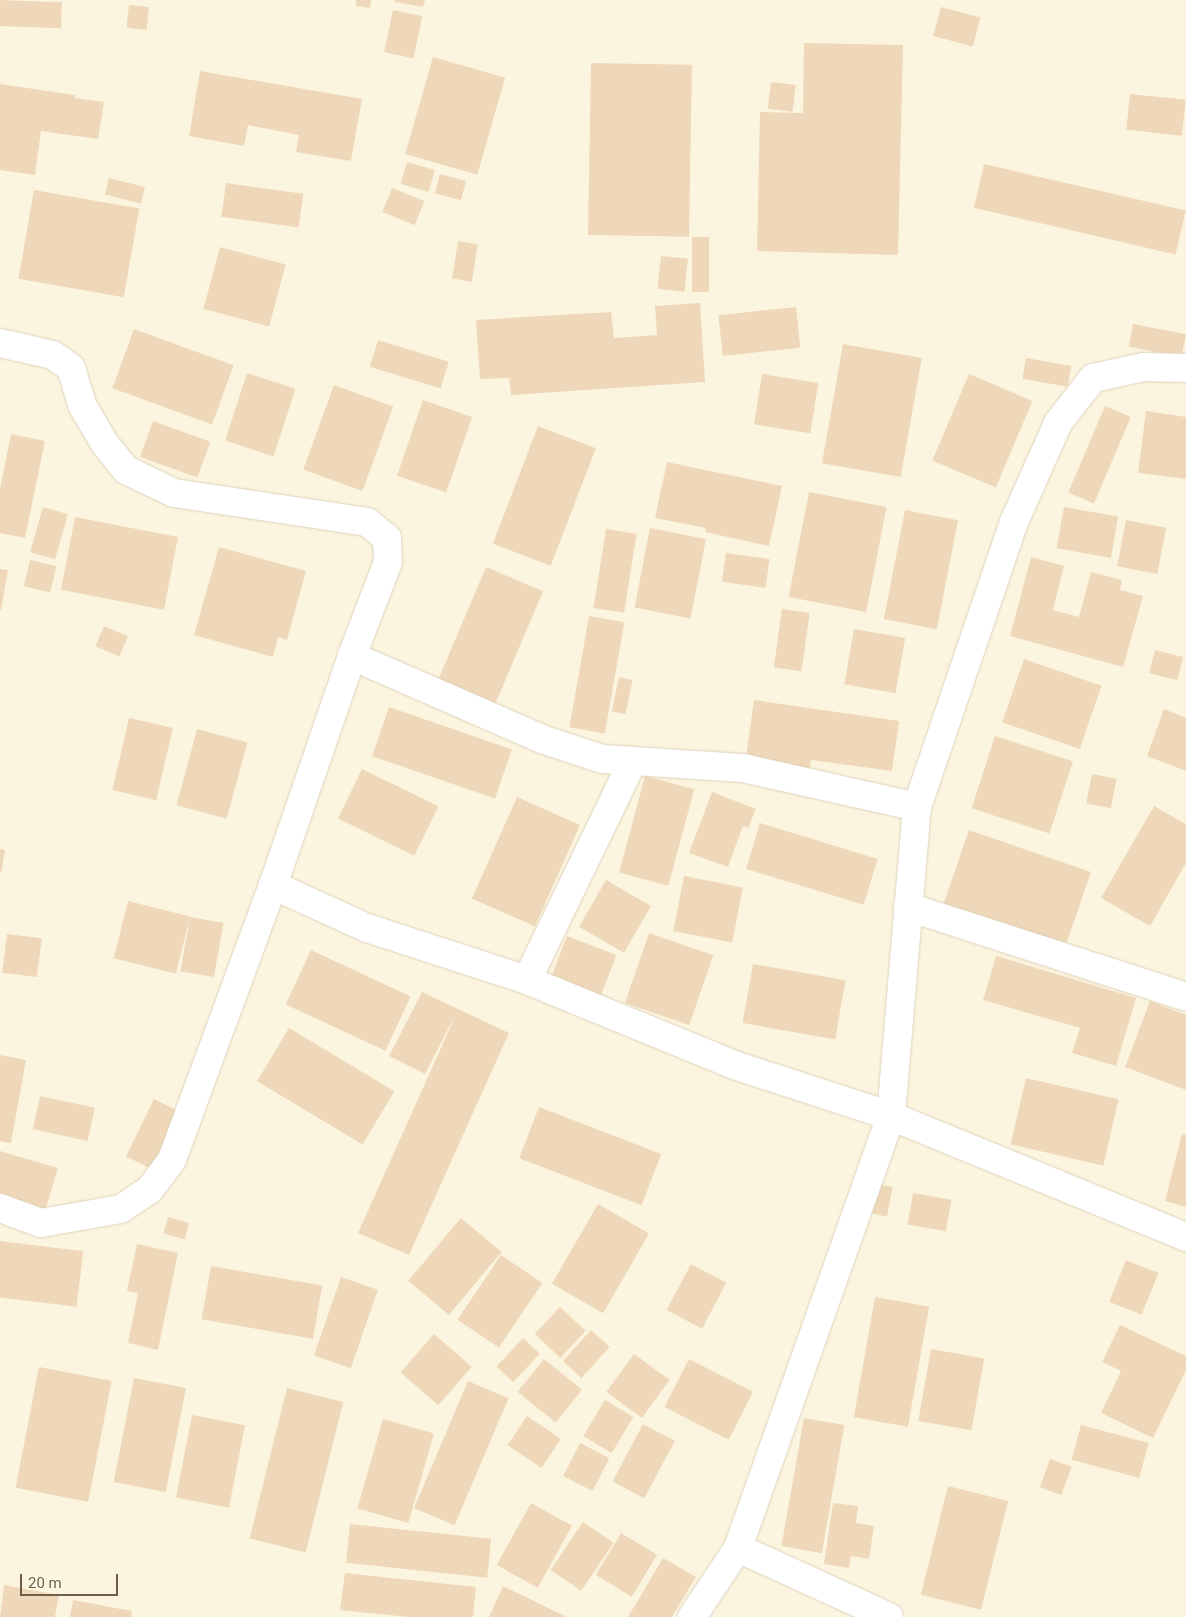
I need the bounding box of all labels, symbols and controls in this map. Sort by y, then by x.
scale bar [22,1564,120,1596]
text: 20 m [28,1574,62,1592]

